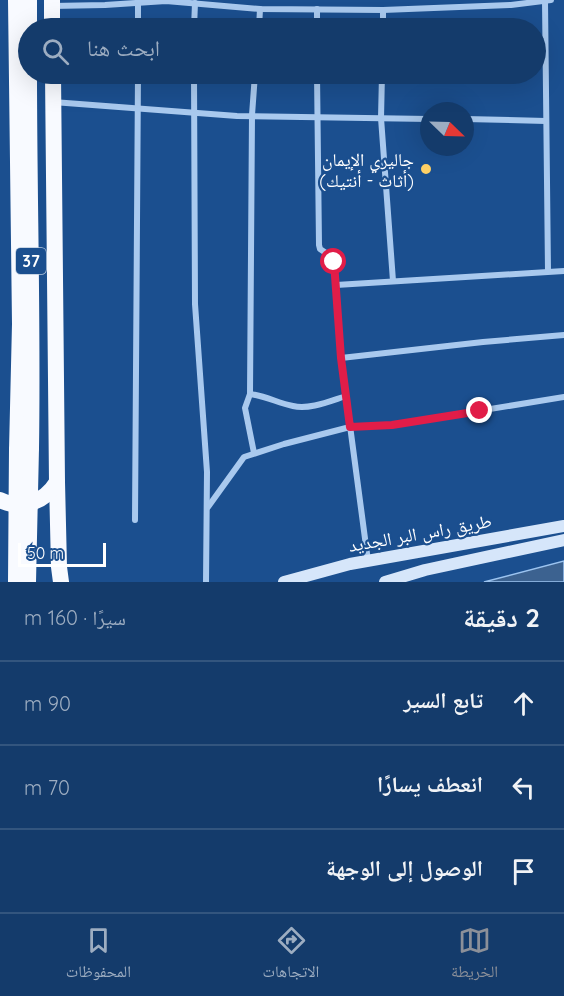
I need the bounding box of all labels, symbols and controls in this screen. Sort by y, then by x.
search box [18,18,546,84]
text: ابحث هنا [87,34,160,62]
icon: search [39,35,72,68]
north arrow [420,102,474,156]
place label: جاليري الإيمان (أثاث - أنتيك) [319,148,414,192]
marker: جاليري الإيمان (أثاث - أنتيك) [419,162,433,176]
road number: 37 [16,248,46,274]
route start [320,248,346,274]
route end [466,397,492,423]
street label: طريق راس البر الجديد [347,509,493,557]
scale bar [18,540,106,568]
text: 50 m [27,543,64,563]
text: 2 دقيقة [463,601,540,634]
text: سيرًا · 160 m [24,605,126,630]
text: تابع السير [403,686,483,714]
icon: ahead [507,687,540,720]
text: 90 m [24,691,71,716]
text: انعطف يسارًا [377,770,483,798]
icon: left [507,771,540,804]
text: 70 m [24,775,70,800]
text: الوصول إلى الوجهة [326,854,483,882]
icon: arrive [507,855,540,888]
tab: المحفوظات [66,924,131,987]
tab: الاتجاهات [263,924,319,987]
tab: الخريطة [451,924,498,987]

